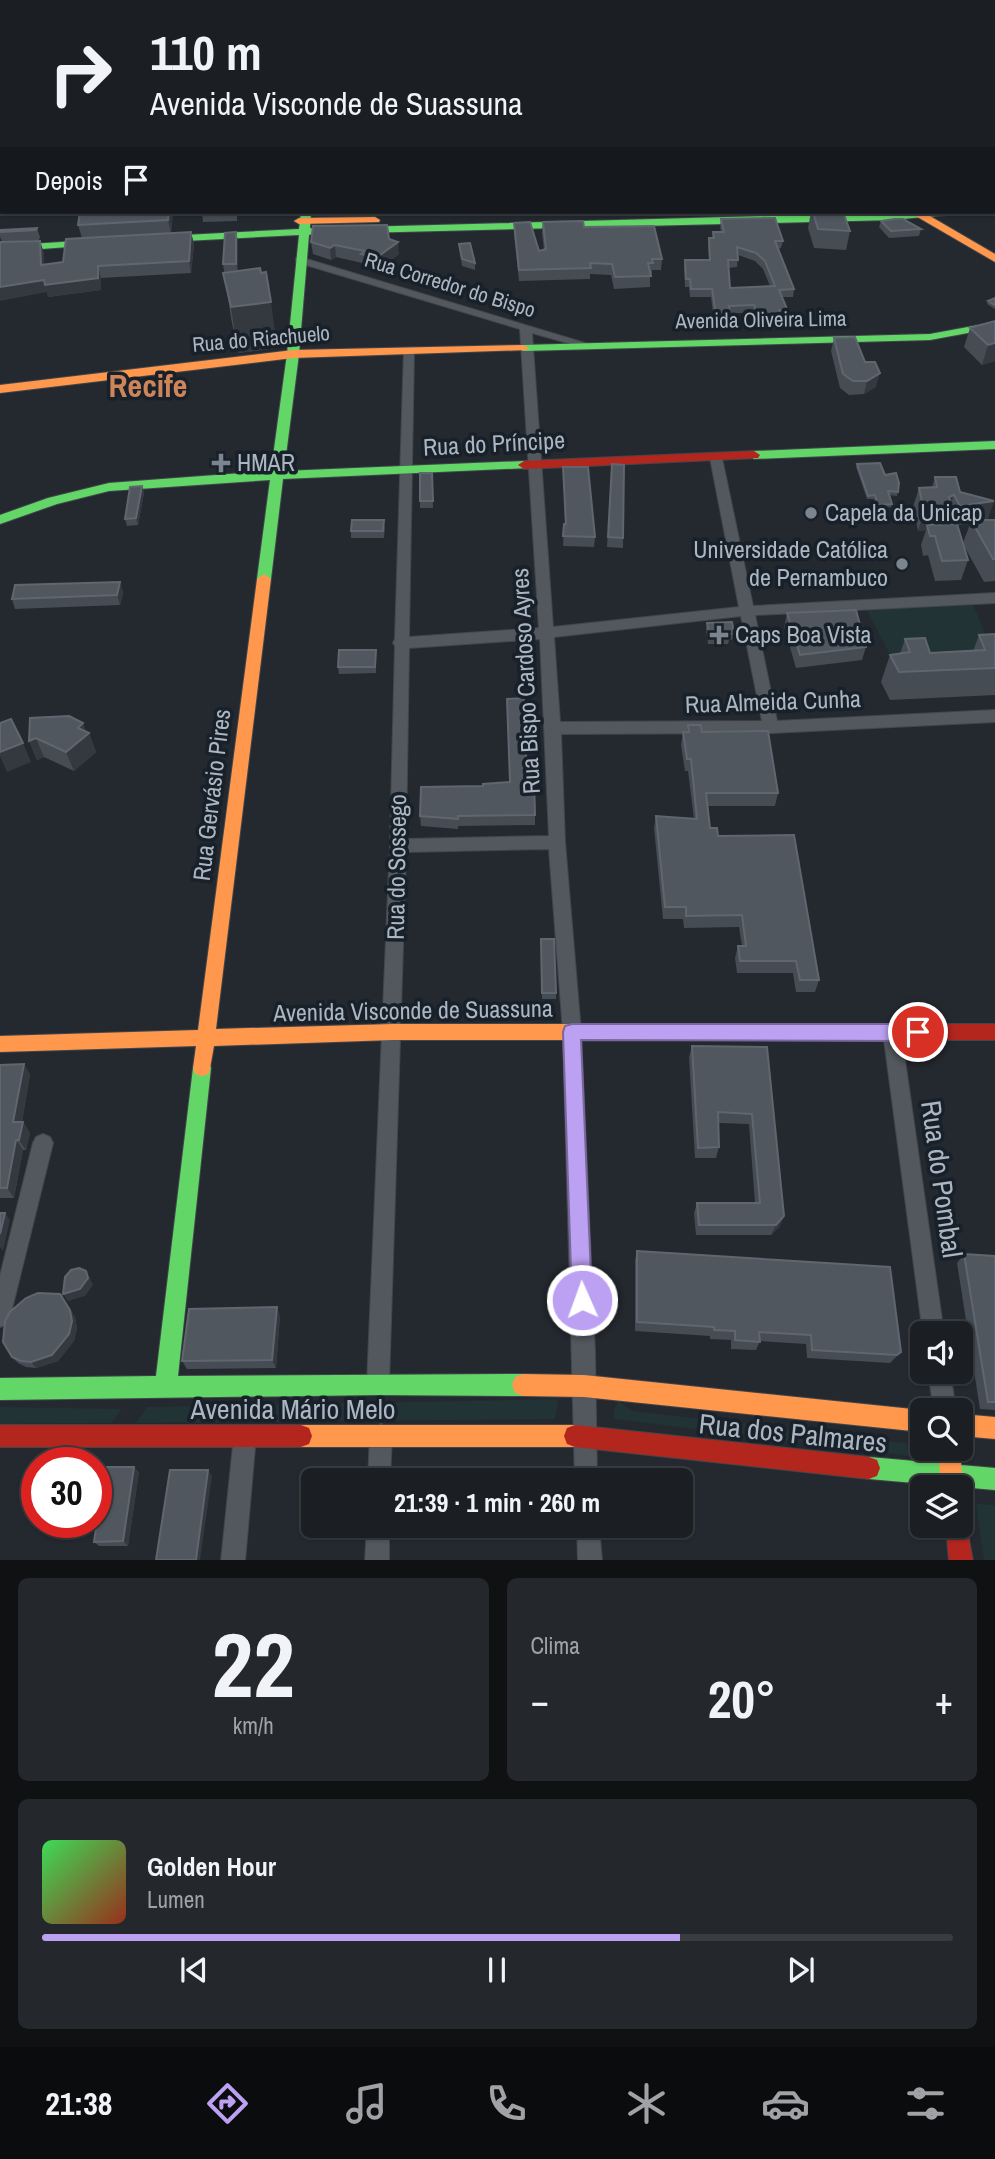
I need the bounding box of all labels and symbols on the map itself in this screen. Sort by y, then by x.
street label: Rua Corredor do Bispo [361,245,539,324]
street label: Avenida Oliveira Lima [674,304,847,336]
street label: Rua do Riachuelo [191,318,331,359]
district label: Recife [109,364,187,407]
street label: Rua do Príncipe [422,423,566,463]
place label: HMAR [237,446,295,478]
marker: HMAR [211,453,231,473]
place label: Capela da Unicap [825,496,983,528]
marker: Capela da Unicap [803,505,819,521]
place label: Universidade Católica de Pernambuco [693,533,888,593]
marker: Universidade Católica de Pernambuco [894,556,910,572]
street label: Rua Bispo Cardoso Ayres [503,567,547,795]
place label: Caps Boa Vista [735,618,871,650]
marker: Caps Boa Vista [709,625,729,645]
street label: Rua Almeida Cunha [684,682,862,720]
street label: Rua Gervásio Pires [185,707,237,883]
street label: Rua do Sossego [379,794,413,940]
street label: Avenida Visconde de Suassuna [272,992,553,1028]
pin [888,1002,948,1062]
street label: Rua do Pombal [912,1098,972,1260]
position arrow [545,1263,619,1337]
street label: Avenida Mário Melo [189,1390,396,1428]
street label: Rua dos Palmares [697,1404,889,1462]
speed limit sign: 30 [21,1447,112,1538]

